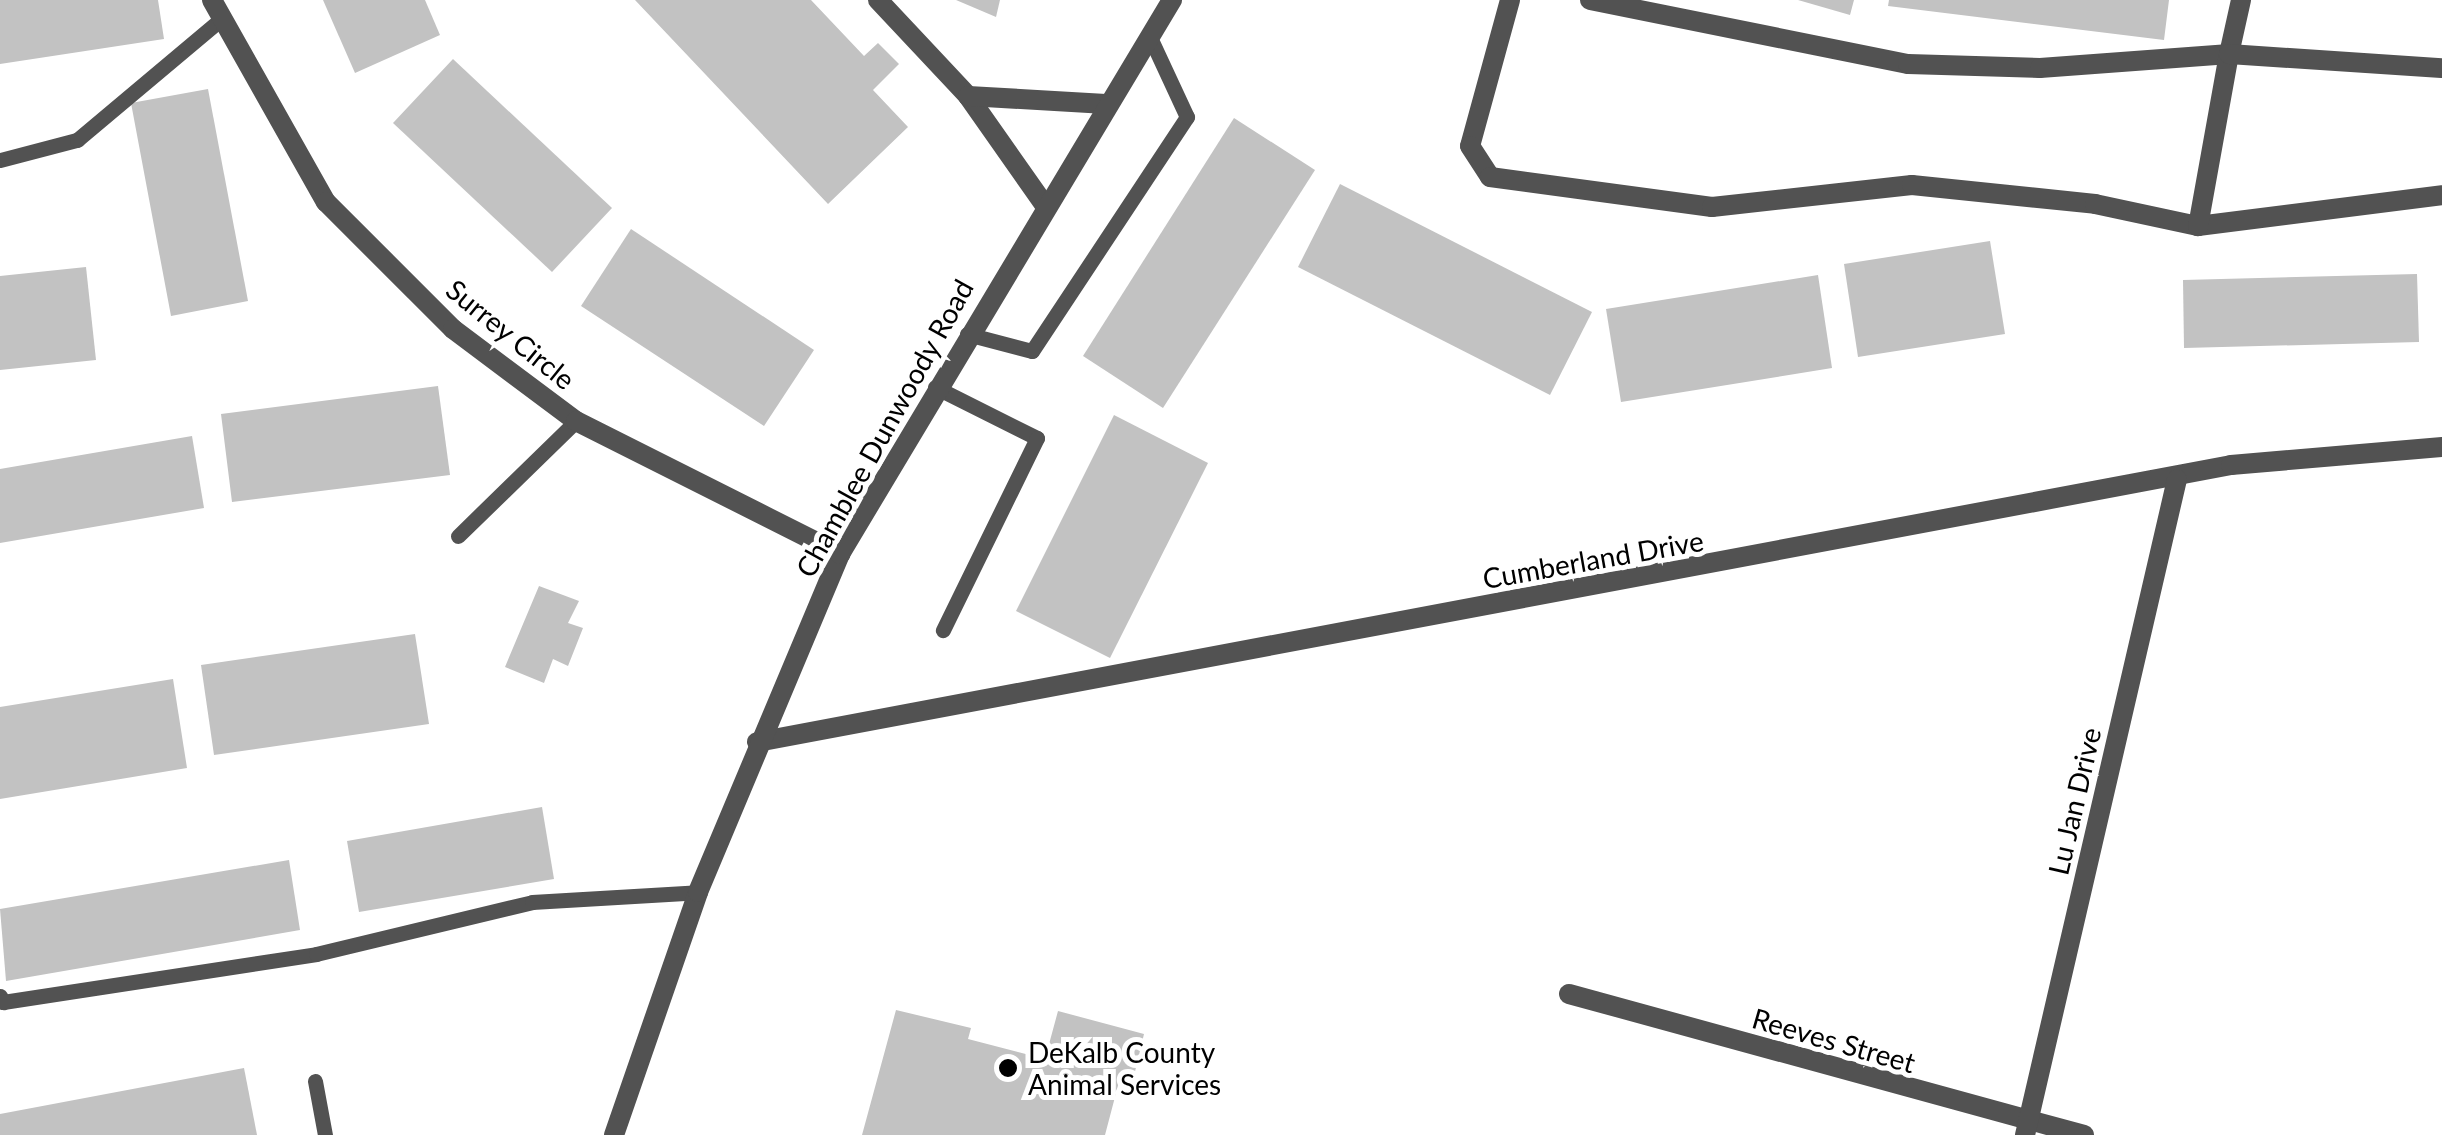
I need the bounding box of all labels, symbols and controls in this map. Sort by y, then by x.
street label: Surrey Circle [440,272,582,396]
street label: Chamblee Dunwoody Road [788,273,980,583]
street label: Cumberland Drive [1480,523,1706,595]
street label: Lu Jan Drive [2041,724,2107,878]
street label: Reeves Street [1749,1001,1919,1079]
place label: DeKalb County Animal Services [1028,1035,1221,1101]
marker: DeKalb County Animal Services [997,1057,1019,1079]

